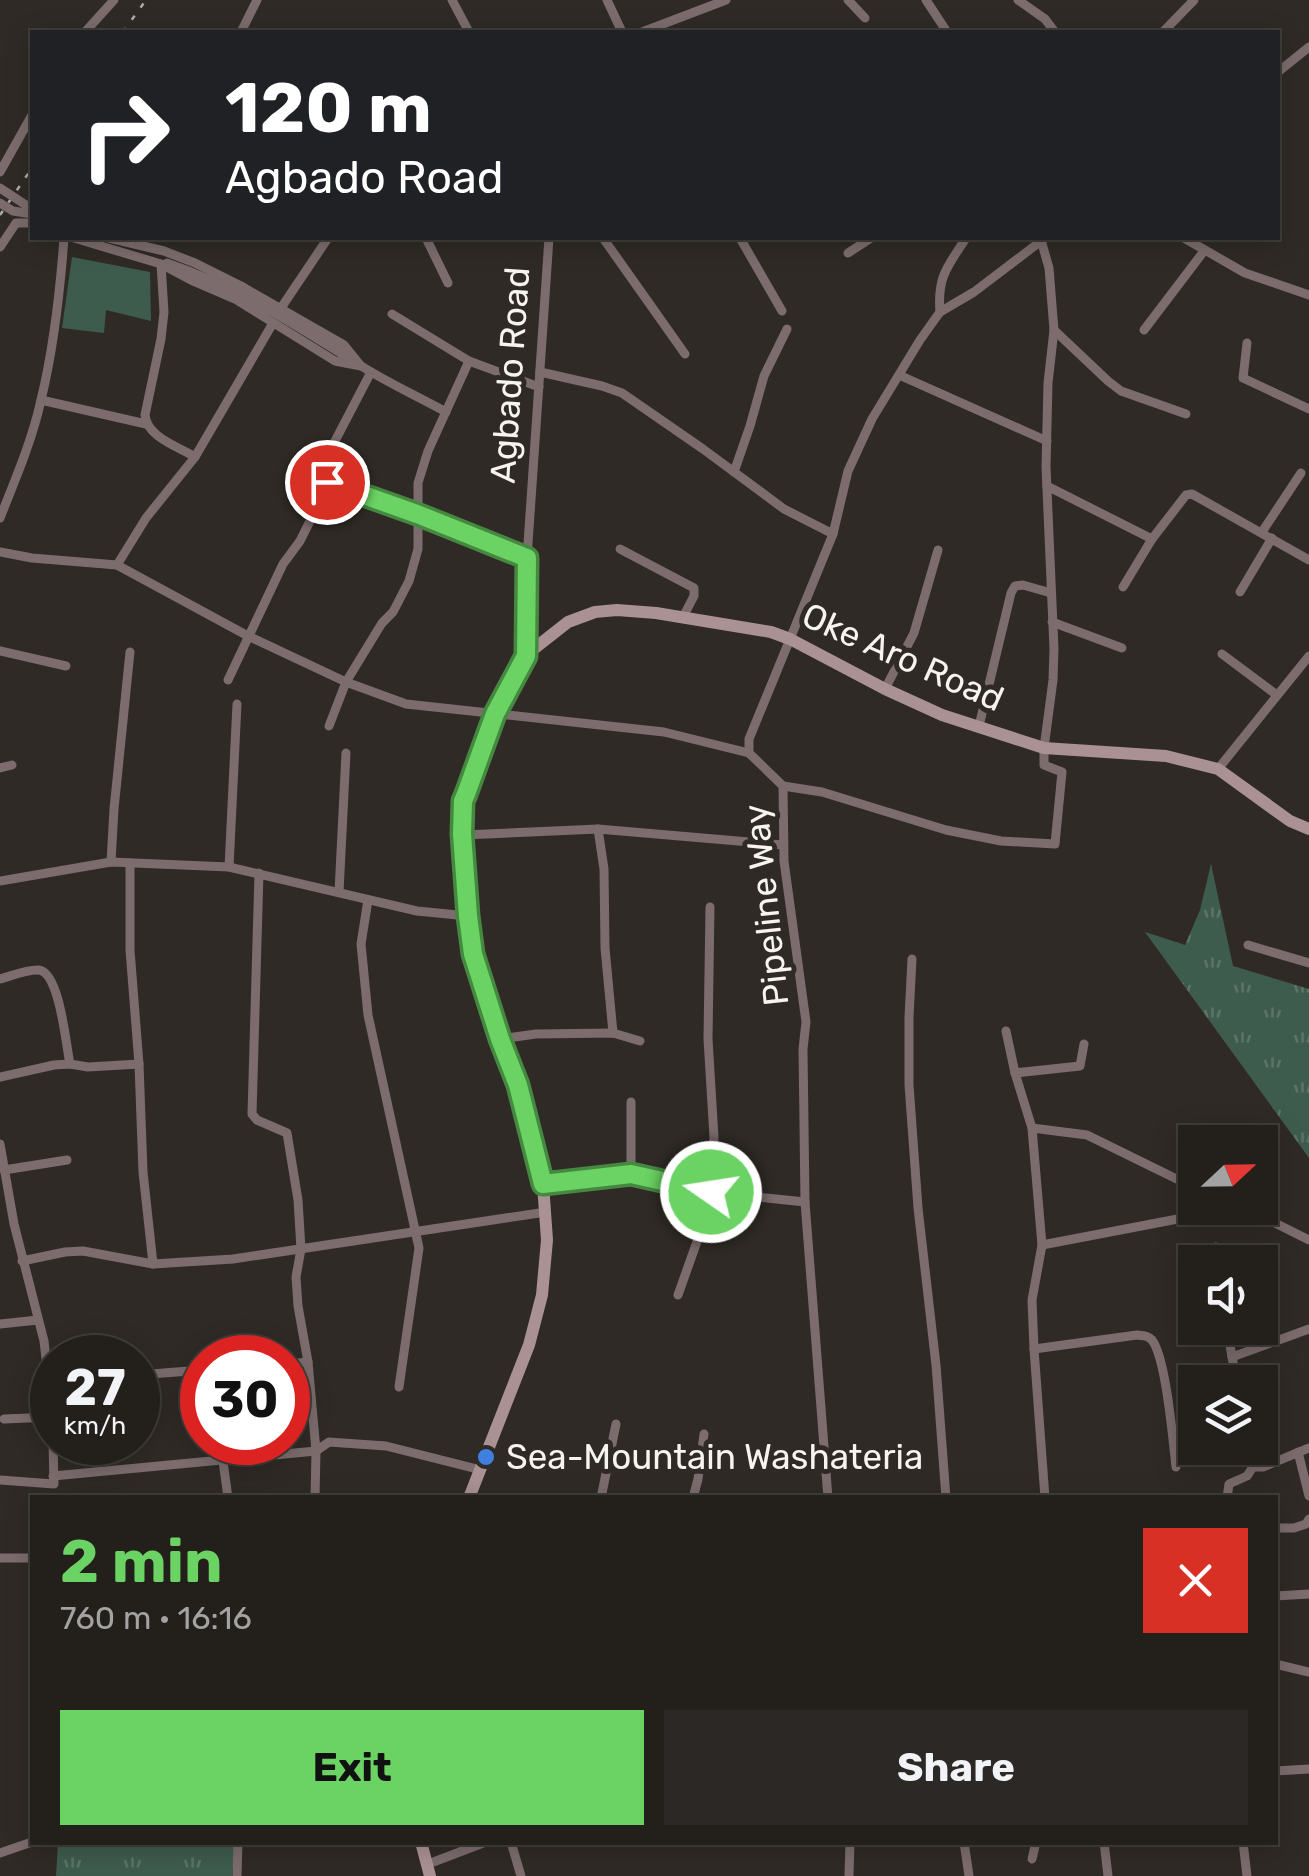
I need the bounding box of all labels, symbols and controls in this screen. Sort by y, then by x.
text: 120 m [225,67,432,150]
icon: right [60,70,190,200]
text: Agbado Road [225,151,504,204]
street label: Agbado Road [481,265,539,485]
pin [285,440,370,525]
icon: arrive [300,455,355,510]
street label: Oke Aro Road [796,594,1010,720]
street label: Pipeline Way [735,802,797,1008]
north arrow [1178,1125,1278,1225]
map controls [1178,1125,1278,1465]
position arrow [659,1140,763,1244]
button: sound [1178,1245,1278,1345]
speed limit sign: 30 [180,1335,310,1465]
text: 27 [64,1358,126,1418]
button: layers [1178,1365,1278,1465]
text: km/h [64,1411,126,1440]
place label: Sea-Mountain Washateria [506,1436,923,1478]
marker: Sea-Mountain Washateria [475,1446,497,1468]
text: 2 min [60,1526,222,1597]
button: close [1143,1528,1248,1633]
text: 760 m · 16:16 [60,1599,252,1637]
button: Exit [60,1710,644,1825]
button: Share [664,1710,1248,1825]

